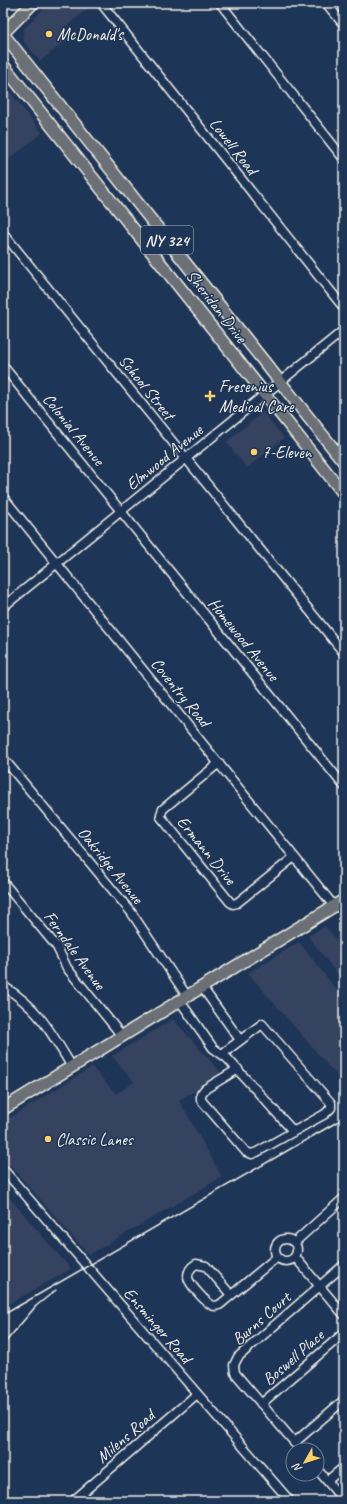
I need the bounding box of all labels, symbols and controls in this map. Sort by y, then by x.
place label: McDonald's [57,24,125,45]
marker: McDonald's [44,29,54,39]
street label: Lowell Road [205,114,264,181]
road number: NY 324 [141,226,193,254]
street label: Sheridan Drive [182,266,253,348]
street label: School Street [114,351,181,426]
place label: Fresenius Medical Care [219,376,295,417]
street label: Colonial Avenue [38,389,110,471]
marker: Fresenius Medical Care [204,390,216,402]
street label: Elmwood Avenue [122,419,208,495]
place label: 7-Eleven [262,442,313,463]
marker: 7-Eleven [249,447,259,457]
street label: Homewood Avenue [204,593,285,686]
street label: Coventry Road [146,653,216,733]
street label: Ermann Drive [172,812,242,890]
street label: Oakridge Avenue [73,823,149,909]
street label: Ferndale Avenue [39,907,111,995]
place label: Classic Lanes [56,1129,135,1150]
marker: Classic Lanes [43,1134,53,1144]
street label: Ensminger Road [119,1283,198,1369]
street label: Burns Court [228,1286,297,1350]
street label: Boswell Place [258,1324,329,1390]
street label: Milens Road [92,1404,161,1467]
north arrow [285,1442,325,1482]
text: N [288,1460,305,1475]

